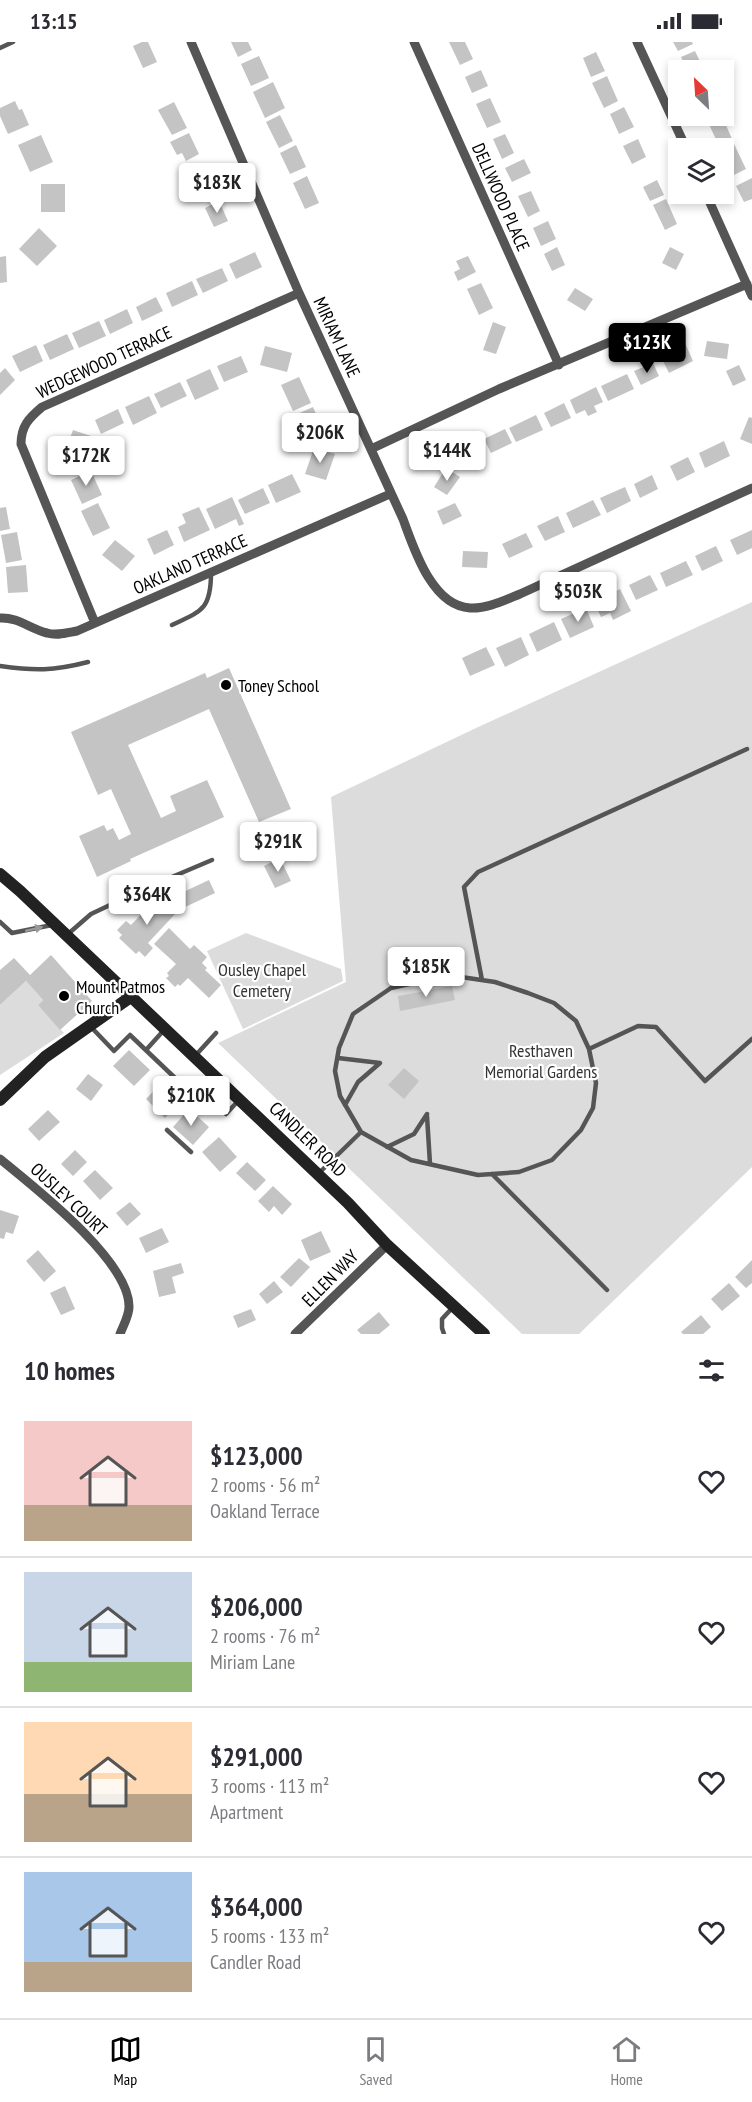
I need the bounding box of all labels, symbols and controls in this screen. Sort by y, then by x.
text: 13:15 [30,7,78,35]
north arrow [668,60,734,126]
map controls [668,60,734,204]
button: layers [668,138,734,204]
street label: DELLWOOD PLACE [467,140,535,254]
pin: $183K [175,163,259,214]
text: $183K [193,169,241,195]
street label: MIRIAM LANE [308,293,366,381]
street label: WEDGEWOOD TERRACE [33,321,175,403]
pin: $123K [605,323,689,374]
text: $123K [623,329,671,355]
pin: $206K [278,413,362,464]
text: $206K [296,419,344,445]
pin: $144K [405,431,489,482]
pin: $172K [44,436,128,487]
text: $144K [423,437,471,463]
text: $172K [62,442,110,468]
street label: OAKLAND TERRACE [130,529,250,599]
pin: $503K [536,572,620,623]
text: $503K [554,578,602,604]
place label: Toney School [238,674,320,697]
marker: Toney School [219,678,233,692]
pin: $291K [236,822,320,873]
text: $291K [254,828,302,854]
pin: $364K [105,875,189,926]
text: $364K [123,881,171,907]
one-way arrow [25,924,43,934]
pin: $185K [384,947,468,998]
text: $185K [402,953,450,979]
park label: Ousley Chapel Cemetery [218,958,307,1002]
place label: Mount Patmos Church [76,975,165,1019]
marker: Mount Patmos Church [57,989,71,1003]
park label: Resthaven Memorial Gardens [485,1039,597,1083]
pin: $210K [149,1076,233,1127]
text: $210K [167,1082,215,1108]
street label: CANDLER ROAD [265,1096,351,1182]
street label: OUSLEY COURT [26,1158,112,1240]
street label: ELLEN WAY [297,1244,364,1311]
text: 10 homes [24,1354,115,1387]
icon: filters [695,1354,728,1387]
text: $123,000 [210,1439,303,1472]
icon: home [72,1445,144,1517]
icon: heart [695,1465,728,1498]
text: 2 rooms · 56 m² [210,1472,320,1498]
text: Oakland Terrace [210,1498,320,1524]
text: $206,000 [210,1590,303,1623]
icon: home [72,1596,144,1668]
icon: heart [695,1616,728,1649]
text: 2 rooms · 76 m² [210,1623,320,1649]
text: Miriam Lane [210,1649,295,1675]
text: $291,000 [210,1740,303,1773]
icon: home [72,1746,144,1818]
icon: heart [695,1766,728,1799]
text: 3 rooms · 113 m² [210,1773,329,1799]
text: Apartment [210,1799,283,1825]
text: $364,000 [210,1890,303,1923]
icon: home [72,1896,144,1968]
icon: heart [695,1916,728,1949]
text: 5 rooms · 133 m² [210,1923,329,1949]
text: Candler Road [210,1949,301,1975]
tab: Map [109,2033,142,2089]
tab: Saved [359,2033,392,2089]
tab: Home [610,2033,643,2089]

